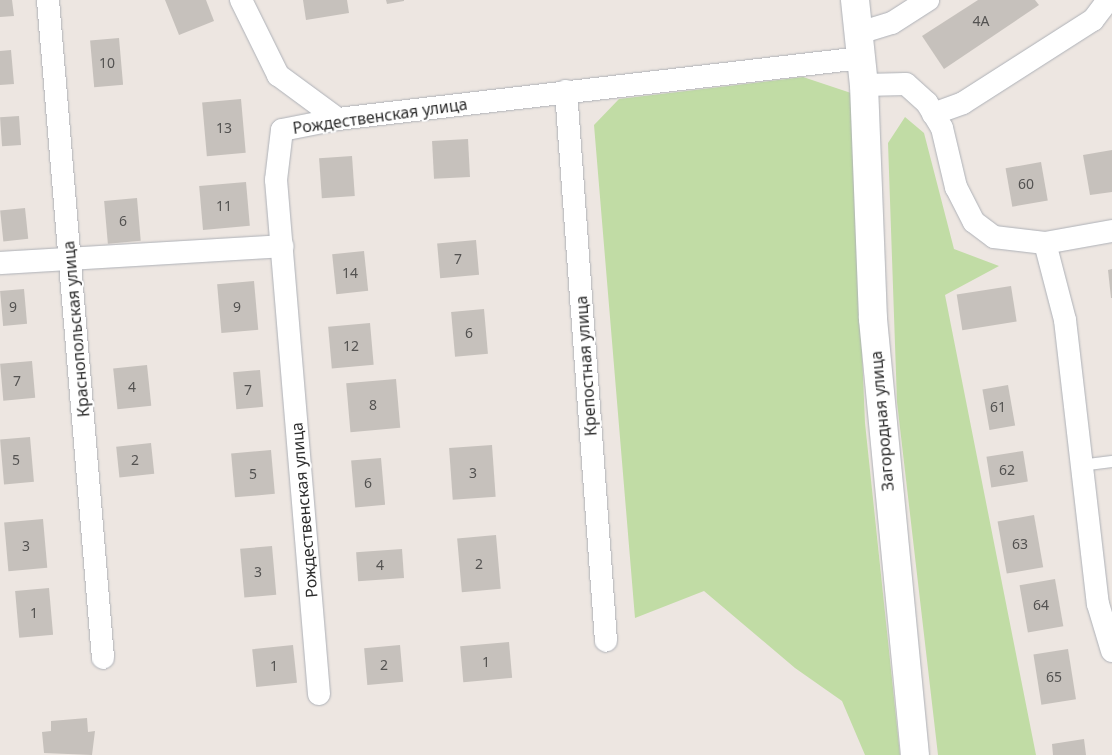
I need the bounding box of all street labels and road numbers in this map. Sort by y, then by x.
street label: Рождественская улица [291,94,469,138]
street label: Краснопольская улица [59,240,93,418]
street label: Крепостная улица [572,295,600,437]
street label: Загородная улица [866,350,898,492]
street label: Рождественская улица [287,421,321,599]

